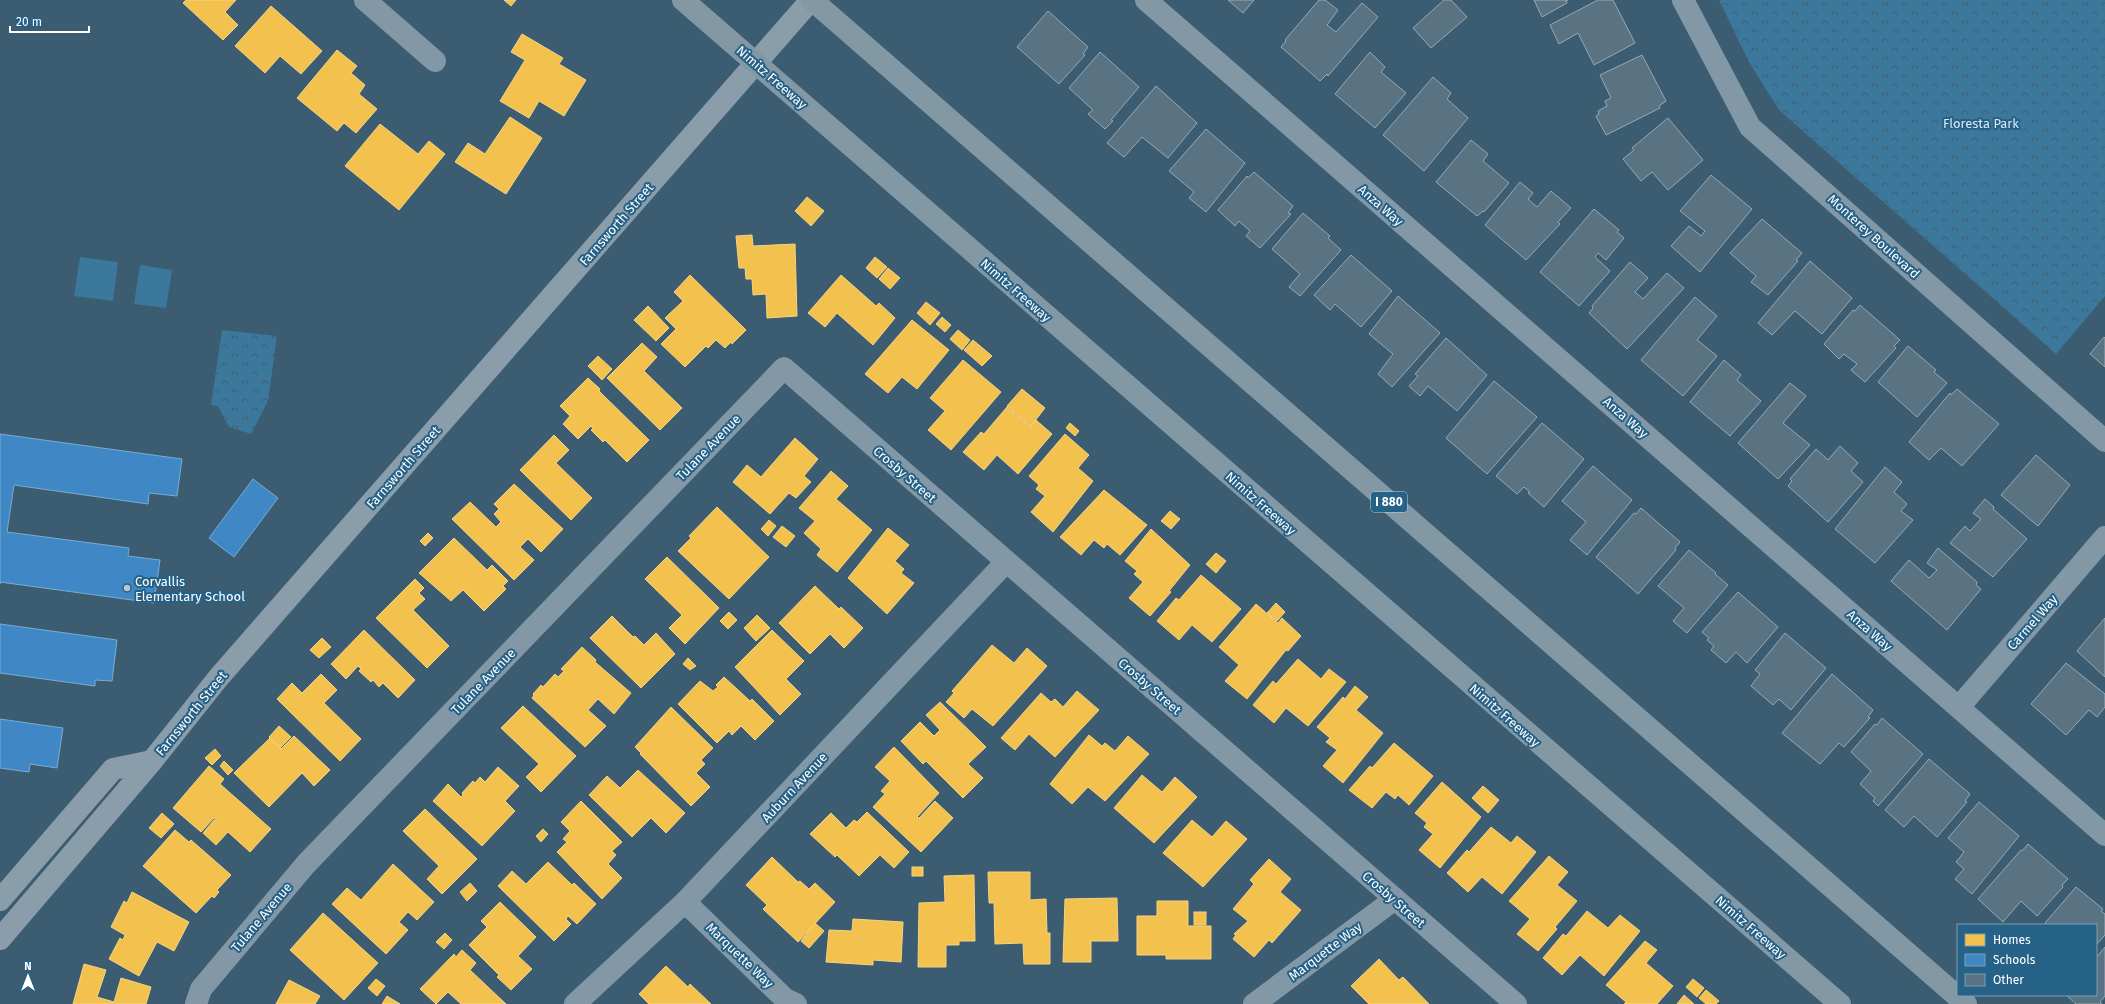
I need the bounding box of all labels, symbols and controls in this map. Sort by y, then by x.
scale bar [10,8,89,34]
text: 20 m [16,15,42,29]
street label: Nimitz Freeway [733,43,810,112]
park label: Floresta Park [1943,116,2019,131]
street label: Farnsworth Street [577,180,656,269]
street label: Anza Way [1355,182,1407,229]
street label: Monterey Boulevard [1825,191,1923,281]
street label: Nimitz Freeway [977,256,1054,325]
street label: Anza Way [1600,394,1652,441]
street label: Tulane Avenue [673,411,744,483]
street label: Farnsworth Street [364,423,443,512]
street label: Crosby Street [870,443,939,506]
street label: Nimitz Freeway [1222,469,1299,538]
road number: I 880 [1371,492,1407,512]
place label: Corvallis Elementary School [135,574,245,604]
marker: Corvallis Elementary School [122,583,132,593]
street label: Carmel Way [2004,591,2061,653]
street label: Anza Way [1844,607,1896,654]
street label: Tulane Avenue [448,645,519,717]
street label: Crosby Street [1115,655,1184,718]
street label: Farnsworth Street [153,668,230,759]
street label: Nimitz Freeway [1466,681,1543,750]
street label: Auburn Avenue [758,749,830,825]
street label: Crosby Street [1359,868,1428,931]
street label: Tulane Avenue [228,880,295,955]
street label: Nimitz Freeway [1712,893,1789,962]
street label: Marquette Way [1286,919,1365,984]
street label: Marquette Way [703,920,777,992]
legend [1957,924,2097,996]
text: Homes [1993,933,2031,947]
text: Schools [1993,953,2036,967]
north arrow [8,956,48,996]
text: N [24,960,32,973]
text: Other [1993,973,2024,987]

